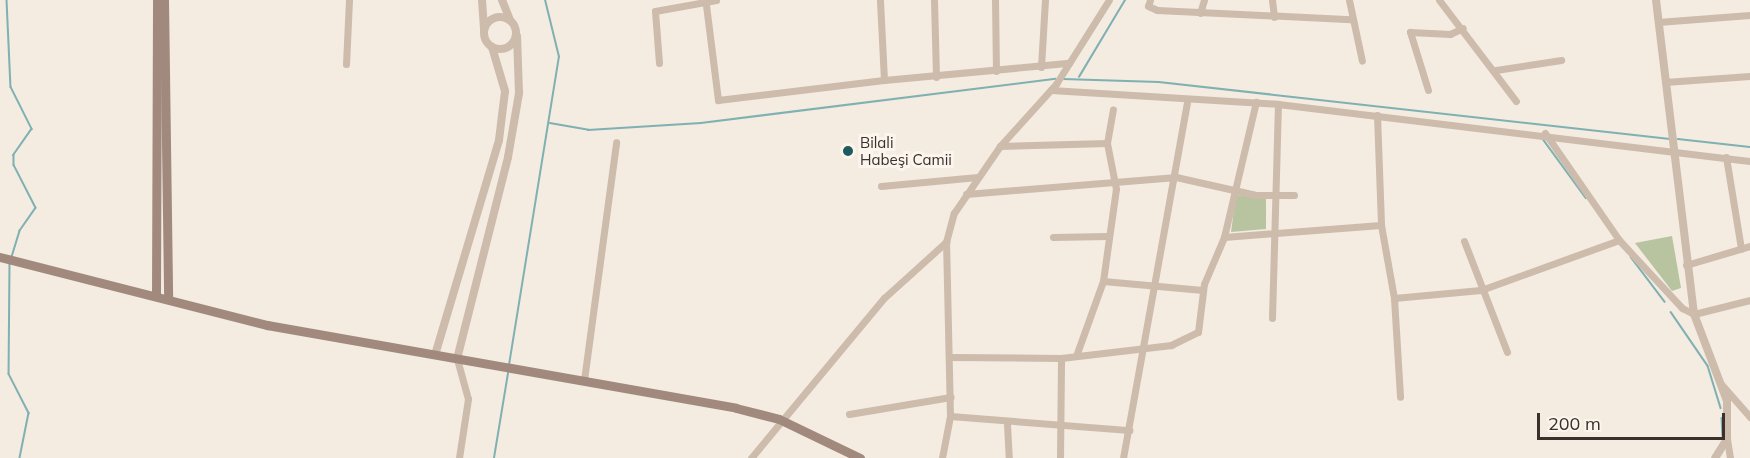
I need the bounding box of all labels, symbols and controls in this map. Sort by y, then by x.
place label: Bilali Habeşi Camii [860,133,952,168]
marker: Bilali Habeşi Camii [841,144,855,158]
scale bar [1540,401,1728,439]
text: 200 m [1548,412,1601,435]

